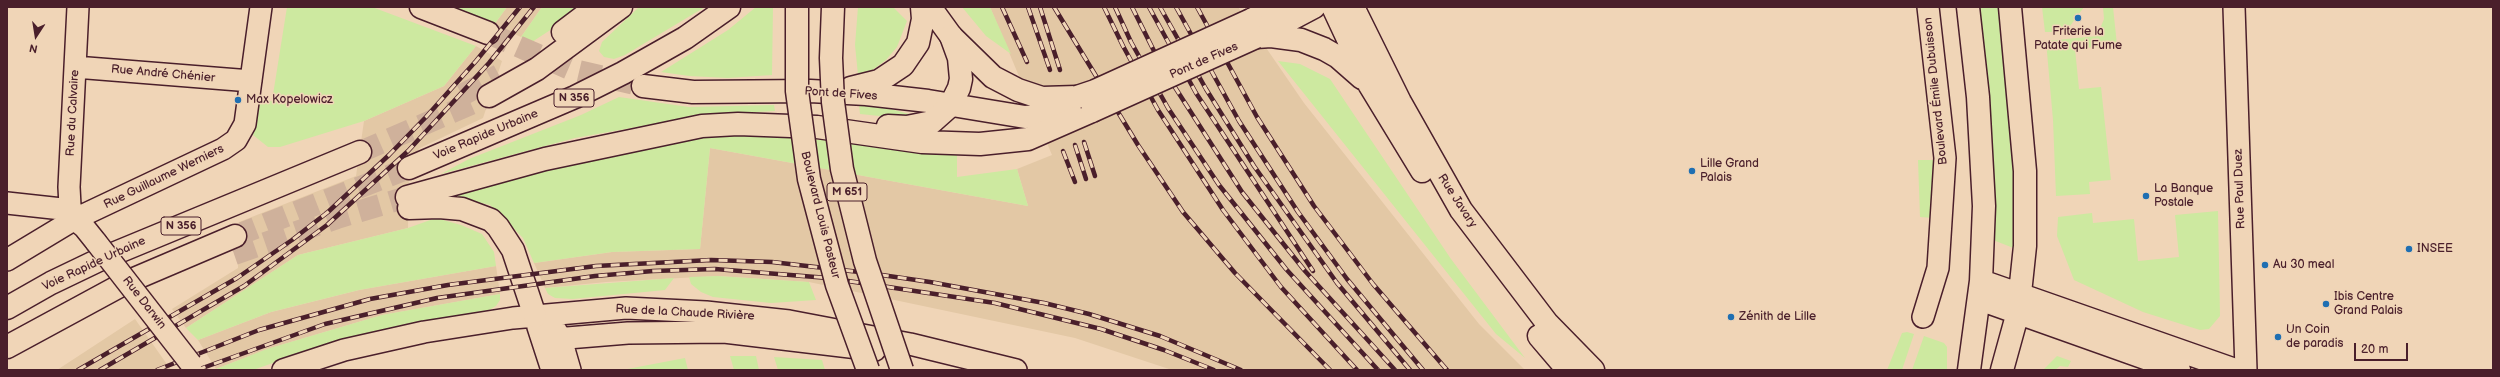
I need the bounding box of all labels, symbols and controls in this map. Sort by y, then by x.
marker: Friterie la Patate qui Fume [2073,13,2083,23]
north arrow [16,16,56,56]
street label: Boulevard Émile Dubuisson [1921,17,1951,165]
place label: Friterie la Patate qui Fume [2034,25,2122,53]
street label: Pont de Fives [1168,40,1240,82]
text: N [28,41,39,55]
street label: Rue André Chénier [110,62,216,86]
street label: Rue du Calvaire [64,69,82,157]
street label: Pont de Fives [804,84,878,104]
road number: N 356 [554,89,594,107]
place label: Max Kopelowicz [246,93,333,107]
marker: Max Kopelowicz [233,95,243,105]
street label: Voie Rapide Urbaine [432,106,540,164]
street label: Rue Guillaume Werniers [102,142,226,212]
street label: Rue Paul Duez [2231,149,2249,229]
street label: Boulevard Louis Pasteur [797,150,843,280]
place label: Lille Grand Palais [1700,157,1759,185]
marker: Lille Grand Palais [1687,166,1697,176]
street label: Rue Javary [1434,171,1480,231]
place label: La Banque Postale [2154,182,2213,210]
road number: M 651 [827,183,867,201]
marker: La Banque Postale [2141,191,2151,201]
road number: N 356 [161,217,201,235]
street label: Voie Rapide Urbaine [40,234,148,294]
place label: INSEE [2417,242,2453,256]
marker: INSEE [2404,244,2414,254]
place label: Au 30 meal [2273,258,2334,272]
marker: Au 30 meal [2260,260,2270,270]
street label: Rue Darwin [119,274,169,332]
place label: Ibis Centre Grand Palais [2334,290,2403,318]
marker: Ibis Centre Grand Palais [2321,299,2331,309]
street label: Rue de la Chaude Rivière [615,302,755,324]
place label: Zénith de Lille [1739,310,1816,324]
marker: Zénith de Lille [1726,312,1736,322]
place label: Un Coin de paradis [2286,323,2343,351]
marker: Un Coin de paradis [2273,332,2283,342]
scale bar [2356,335,2410,361]
text: 20 m [2361,342,2388,357]

